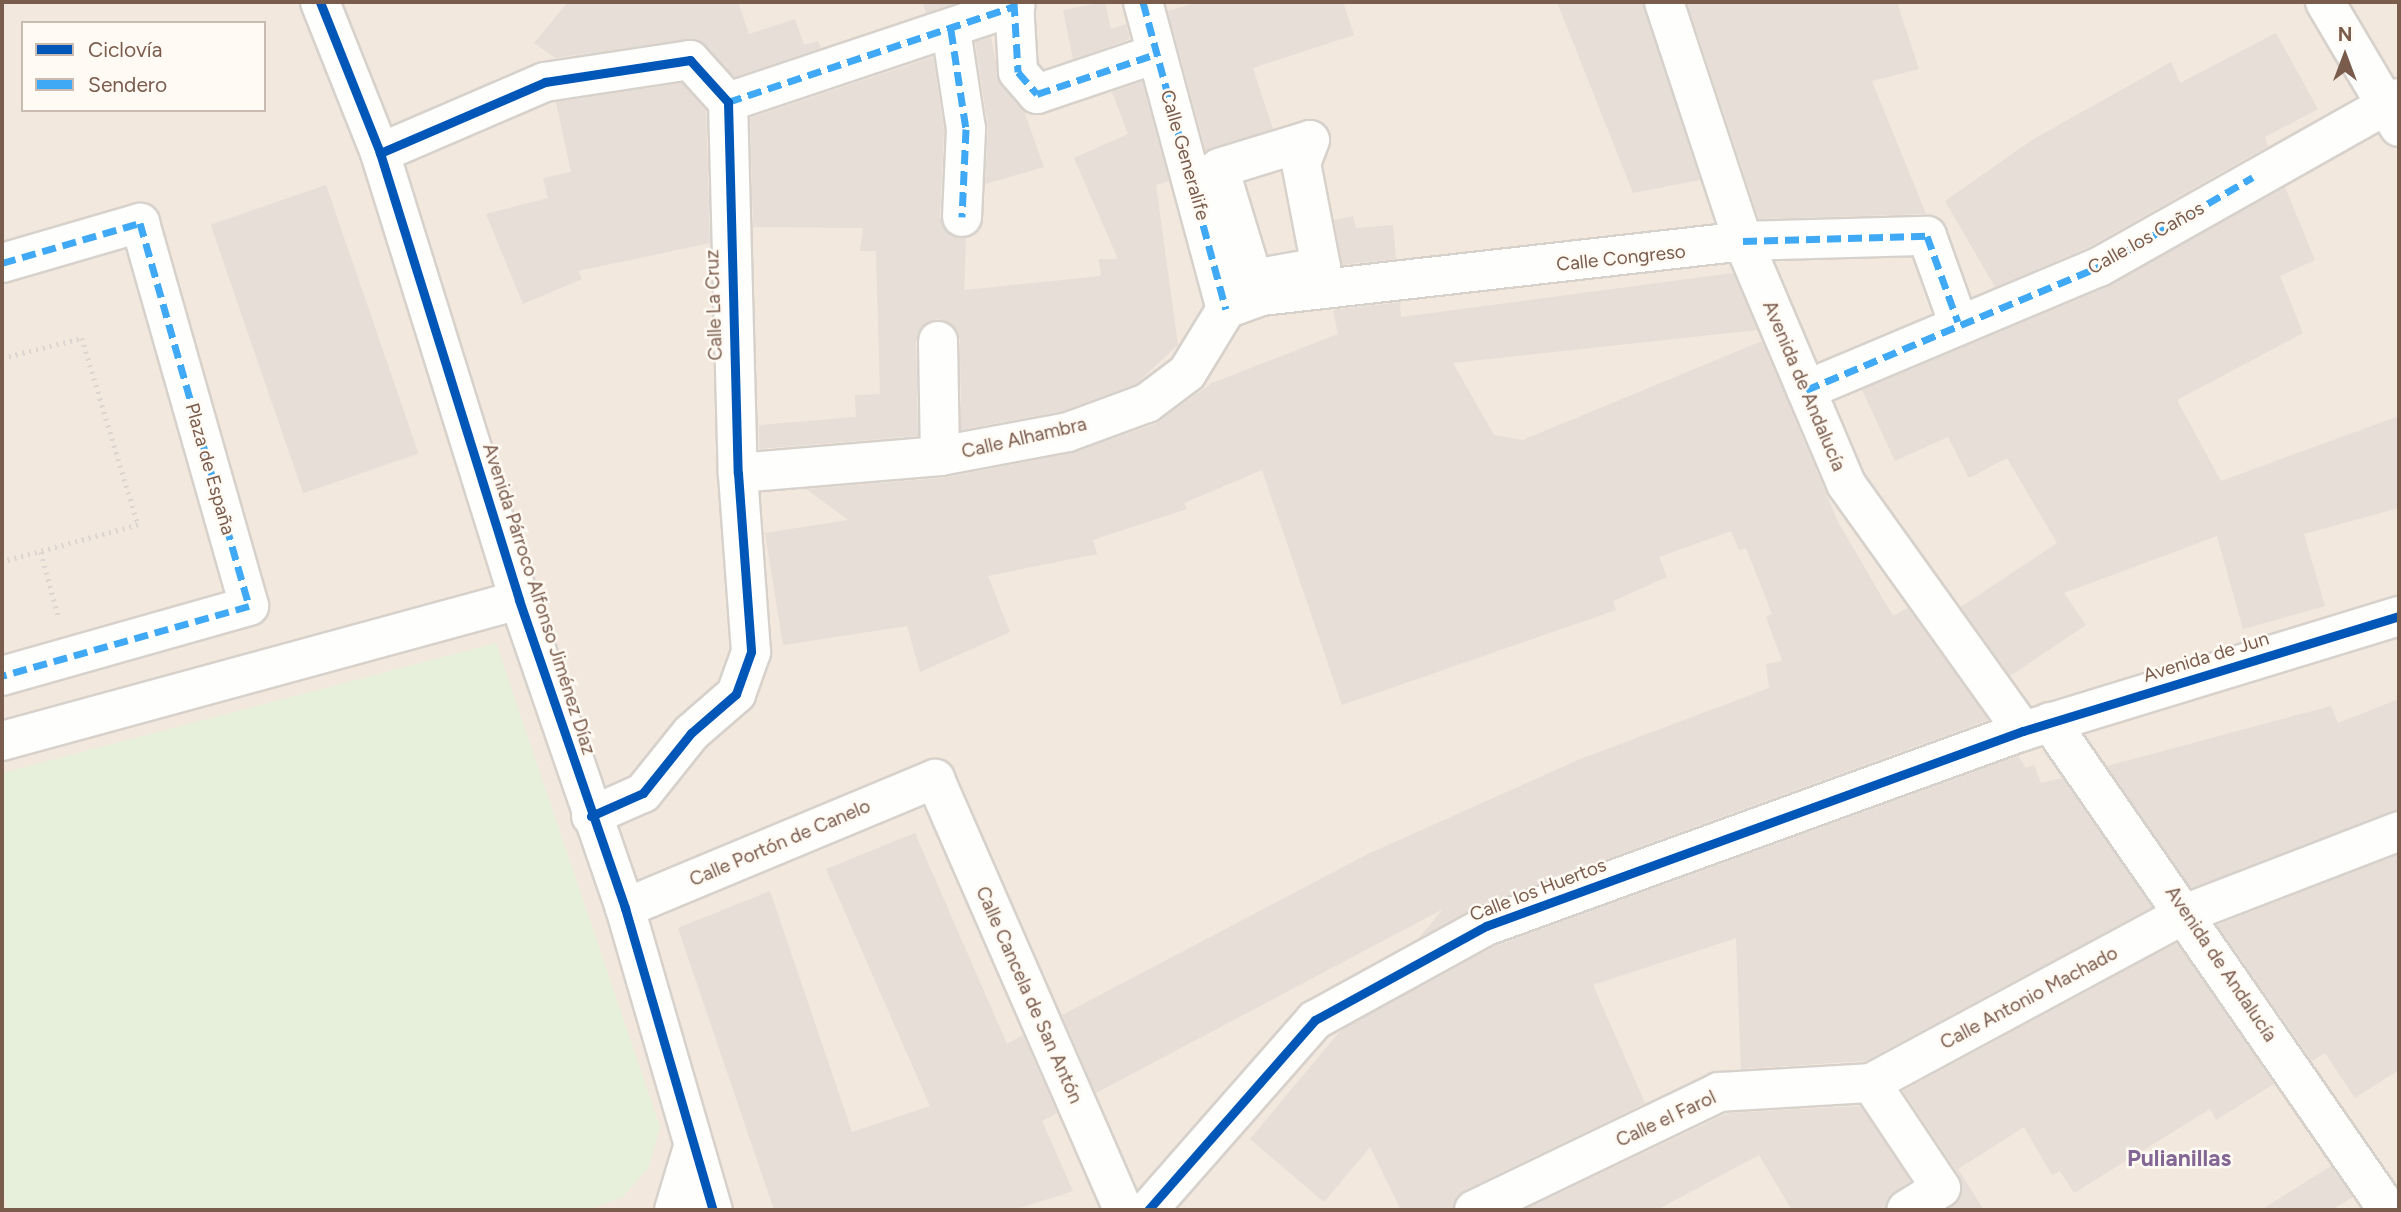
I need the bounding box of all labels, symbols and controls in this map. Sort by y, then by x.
legend [21,21,266,112]
north arrow [2310,21,2380,91]
text: N [2338,23,2352,46]
text: Ciclovía [88,37,162,62]
text: Sendero [88,72,167,97]
street label: Calle Generalife [1155,87,1215,223]
street label: Calle los Caños [2084,197,2208,279]
street label: Calle Congreso [1555,240,1687,276]
street label: Calle La Cruz [701,249,727,361]
street label: Avenida de Andalucía [1758,297,1850,475]
street label: Plaza de España [180,400,240,538]
street label: Calle Alhambra [959,413,1089,463]
street label: Avenida Párroco Alfonso Jiménez Díaz [478,440,600,758]
street label: Avenida de Jun [2140,627,2272,687]
street label: Calle Portón de Canelo [686,795,874,891]
street label: Calle los Huertos [1467,854,1609,926]
street label: Avenida de Andalucía [2160,882,2282,1046]
street label: Calle Cancela de San Antón [971,883,1087,1107]
street label: Calle Antonio Machado [1936,942,2122,1054]
street label: Calle el Farol [1612,1086,1720,1152]
district label: Pulianillas [2127,1144,2231,1172]

